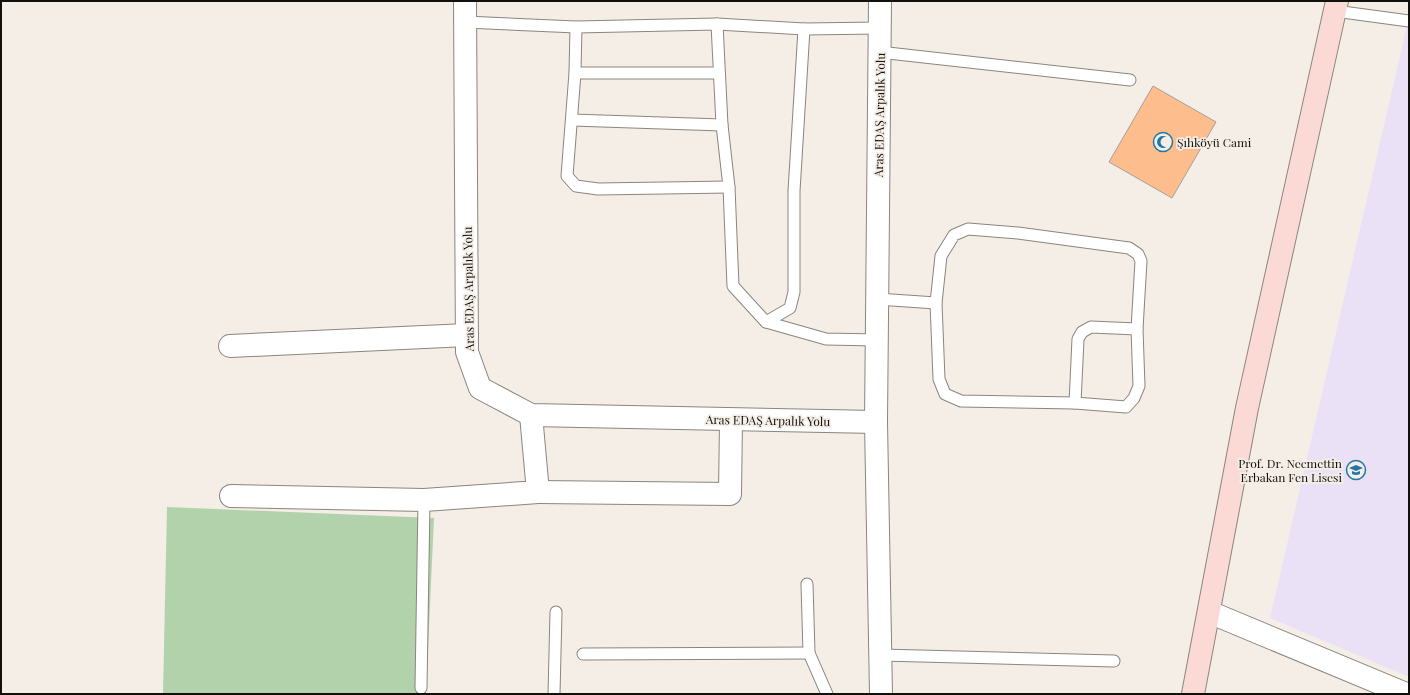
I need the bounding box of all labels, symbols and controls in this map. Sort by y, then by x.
street label: Aras EDAŞ Arpalık Yolu [870,53,888,178]
mosque icon: Şıhköyü Cami [1152,131,1174,153]
place label: Şıhköyü Cami [1177,134,1252,150]
street label: Aras EDAŞ Arpalık Yolu [459,227,477,352]
street label: Aras EDAŞ Arpalık Yolu [705,411,830,429]
place label: Prof. Dr. Necmettin Erbakan Fen Lisesi [1238,455,1342,485]
school or university icon: Prof. Dr. Necmettin Erbakan Fen Lisesi [1345,459,1367,481]

